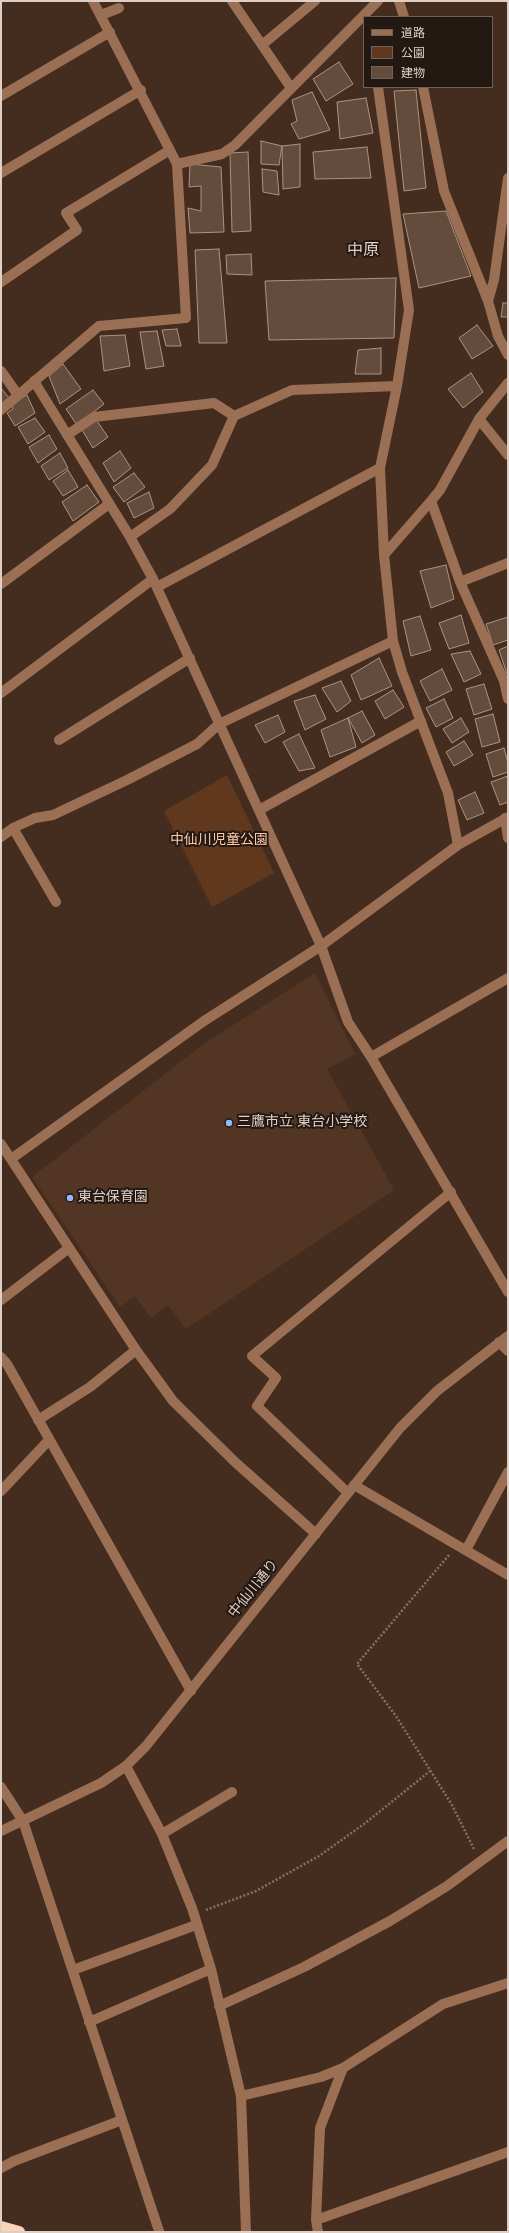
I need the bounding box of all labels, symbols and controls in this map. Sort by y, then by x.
legend [363,16,493,88]
text: 道路 [401,24,425,42]
text: 公園 [401,44,425,62]
text: 建物 [401,64,425,82]
district label: 中原 [347,241,379,261]
park label: 中仙川児童公園 [170,833,268,849]
place label: 三鷹市立 東台小学校 [237,1115,367,1131]
marker: 三鷹市立 東台小学校 [224,1118,234,1128]
place label: 東台保育園 [78,1190,148,1206]
marker: 東台保育園 [65,1193,75,1203]
street label: 中仙川通り [225,1557,283,1621]

